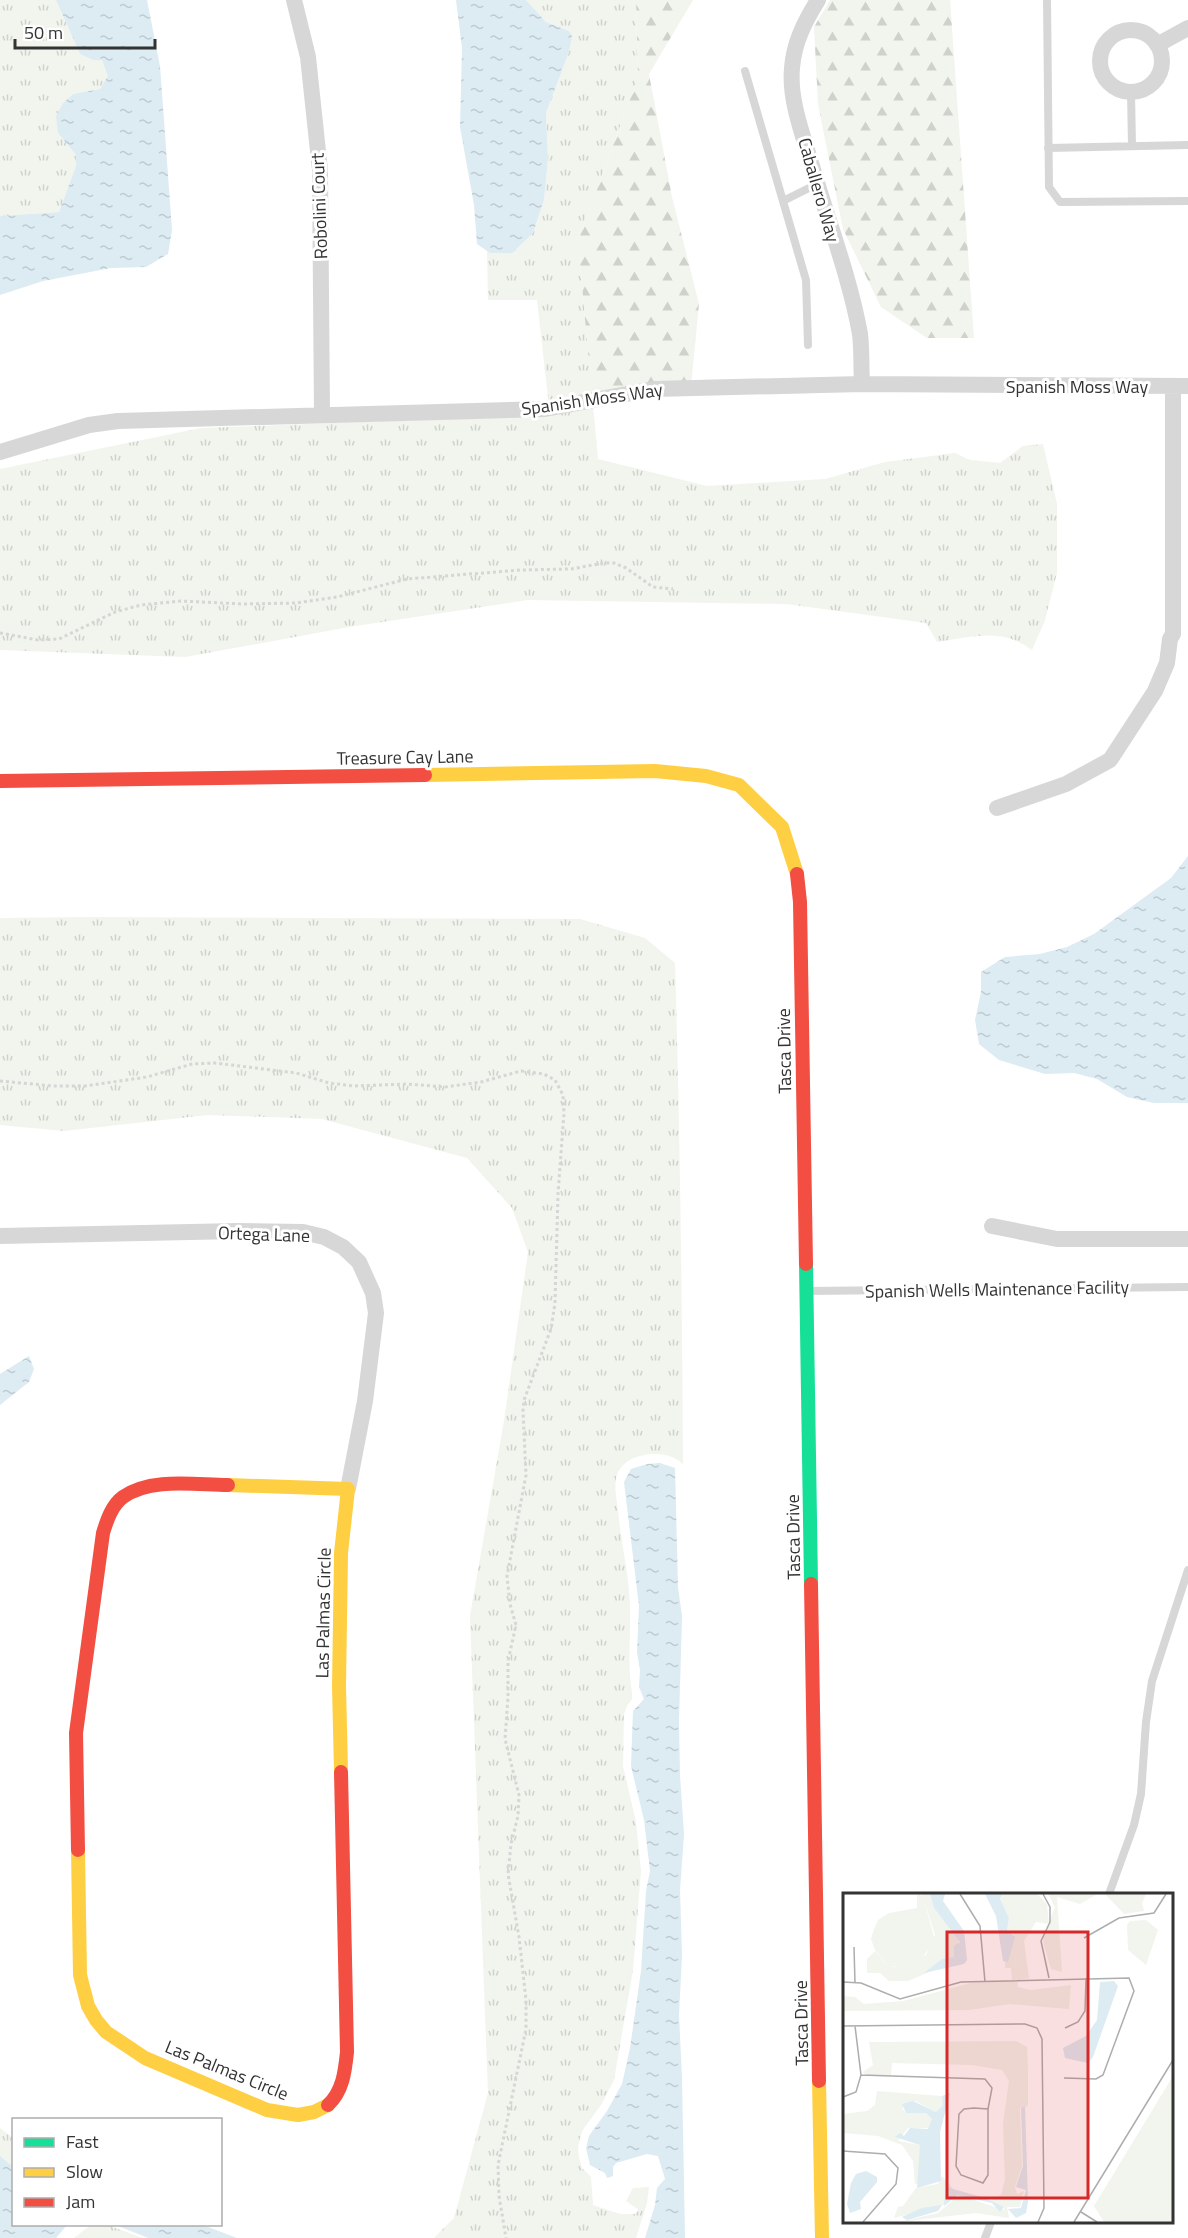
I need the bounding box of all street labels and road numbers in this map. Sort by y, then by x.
street label: Caballero Way [791,135,847,246]
street label: Robolini Court [304,152,334,260]
street label: Spanish Moss Way [1006,373,1149,400]
street label: Spanish Moss Way [520,376,665,422]
street label: Treasure Cay Lane [336,742,474,772]
street label: Tasca Drive [770,1008,798,1094]
street label: Ortega Lane [217,1219,311,1249]
street label: Spanish Wells Maintenance Facility [865,1273,1130,1305]
street label: Tasca Drive [779,1494,807,1580]
street label: Las Palmas Circle [308,1547,338,1679]
street label: Tasca Drive [787,1980,815,2066]
street label: Las Palmas Circle [161,2033,293,2107]

